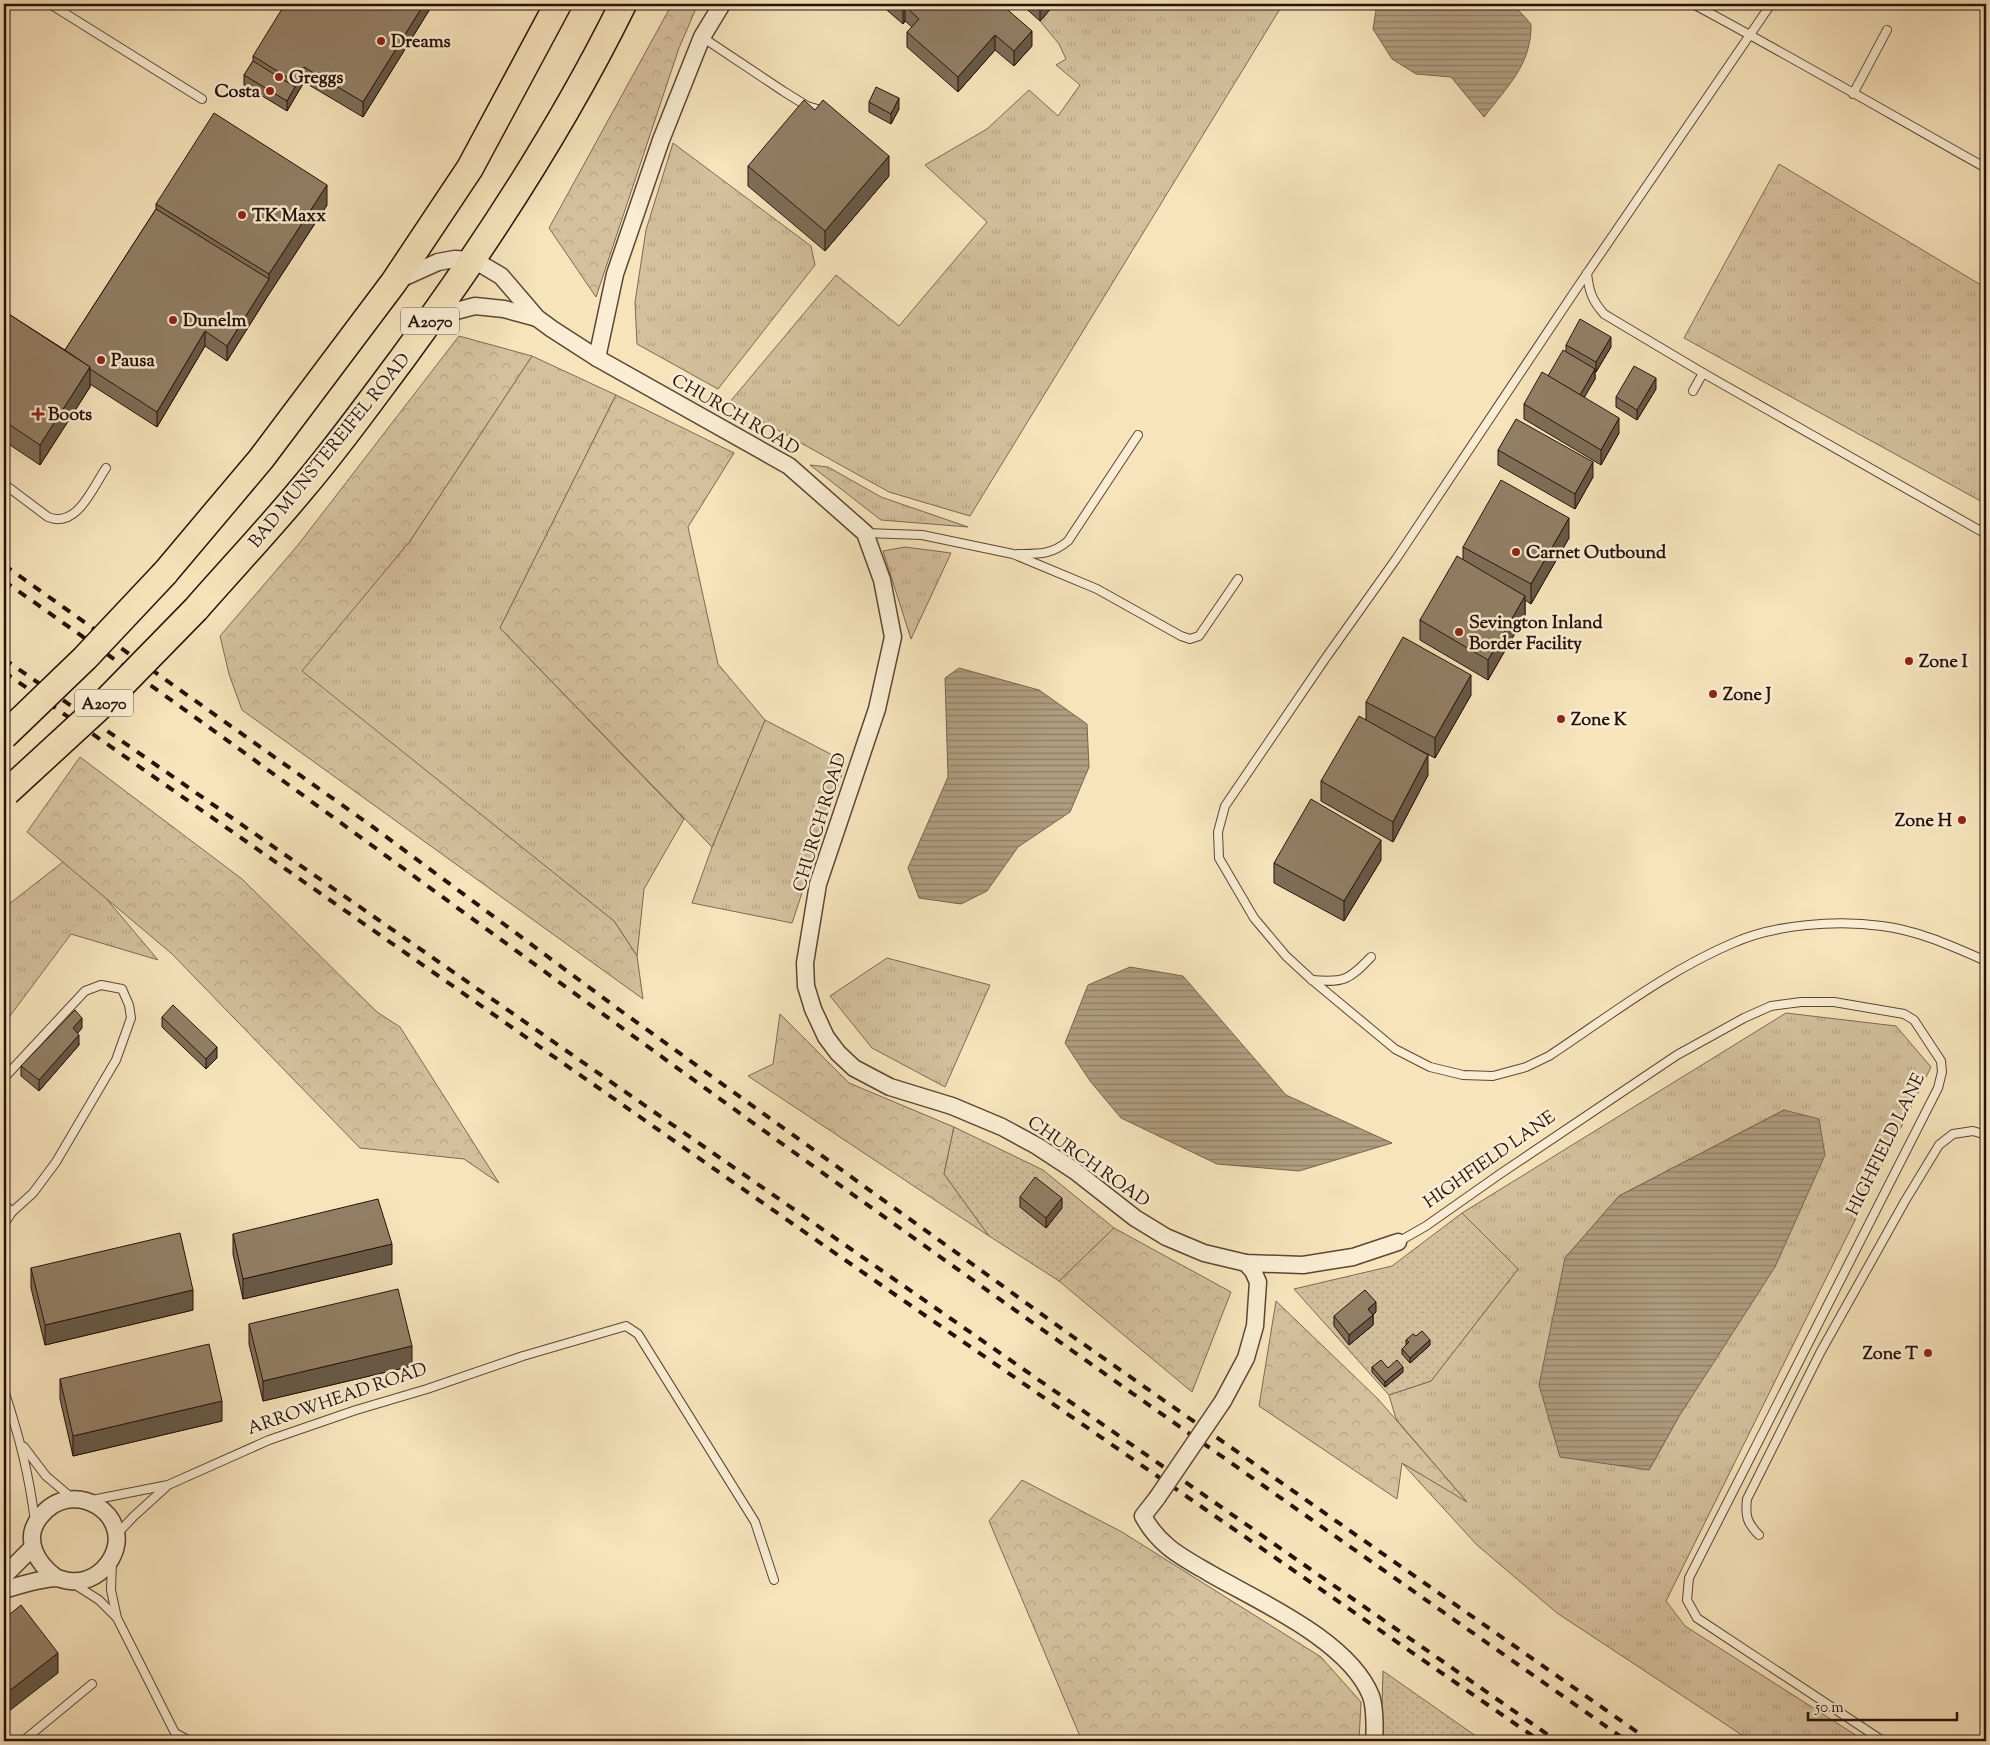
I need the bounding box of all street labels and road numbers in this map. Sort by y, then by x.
road number: A2070 [401,308,459,334]
street label: BAD MUNSTEREIFEL ROAD [244,348,418,554]
street label: CHURCH ROAD [666,368,804,463]
road number: A2070 [75,690,133,716]
street label: CHURCH ROAD [787,750,854,895]
street label: HIGHFIELD LANE [1841,1069,1933,1220]
street label: HIGHFIELD LANE [1419,1105,1561,1216]
street label: CHURCH ROAD [1021,1111,1154,1215]
street label: ARROWHEAD ROAD [244,1357,431,1443]

